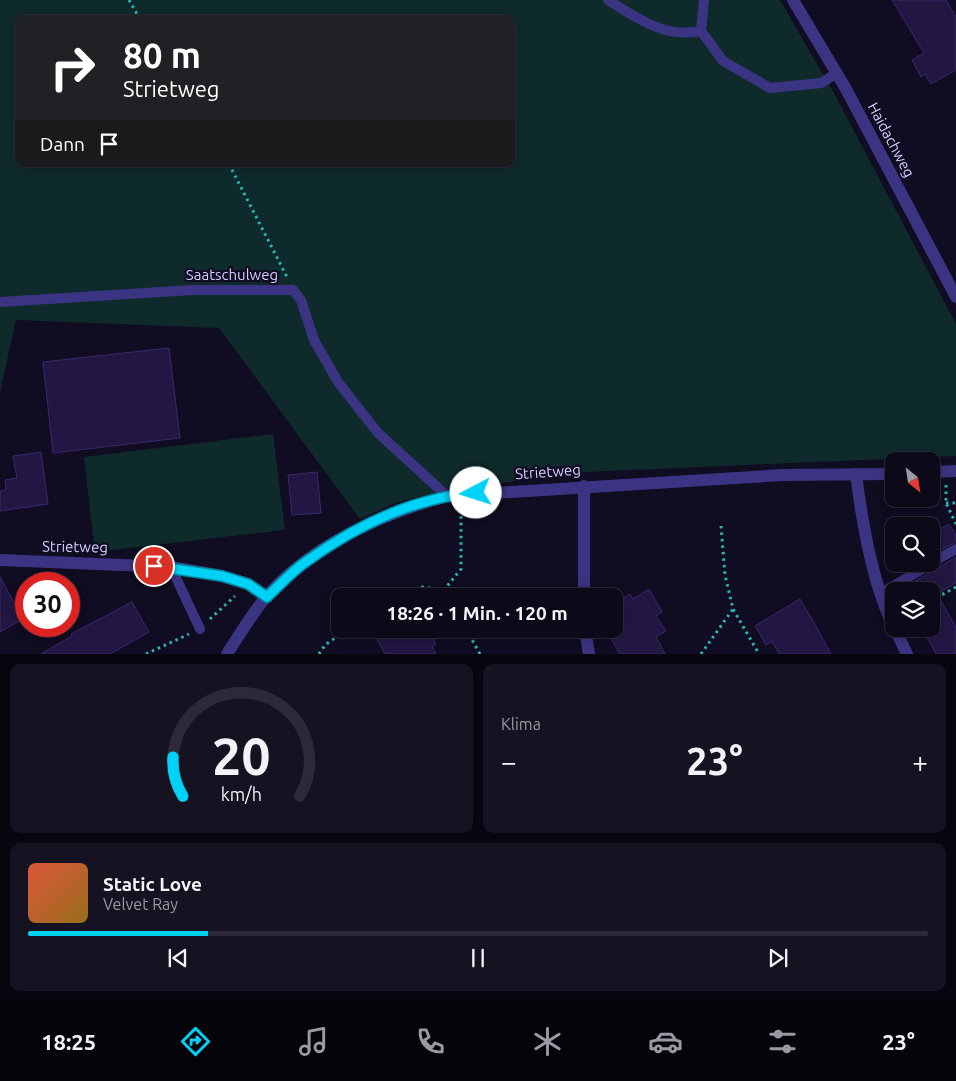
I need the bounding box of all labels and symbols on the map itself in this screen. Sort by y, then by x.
street label: Haidachweg [865,99,918,180]
street label: Saatschulweg [186,266,278,283]
north arrow [885,452,940,508]
street label: Strietweg [515,461,581,482]
position arrow [449,466,501,518]
street label: Strietweg [42,537,108,556]
pin [133,545,175,587]
speed limit sign: 30 [15,572,80,637]

